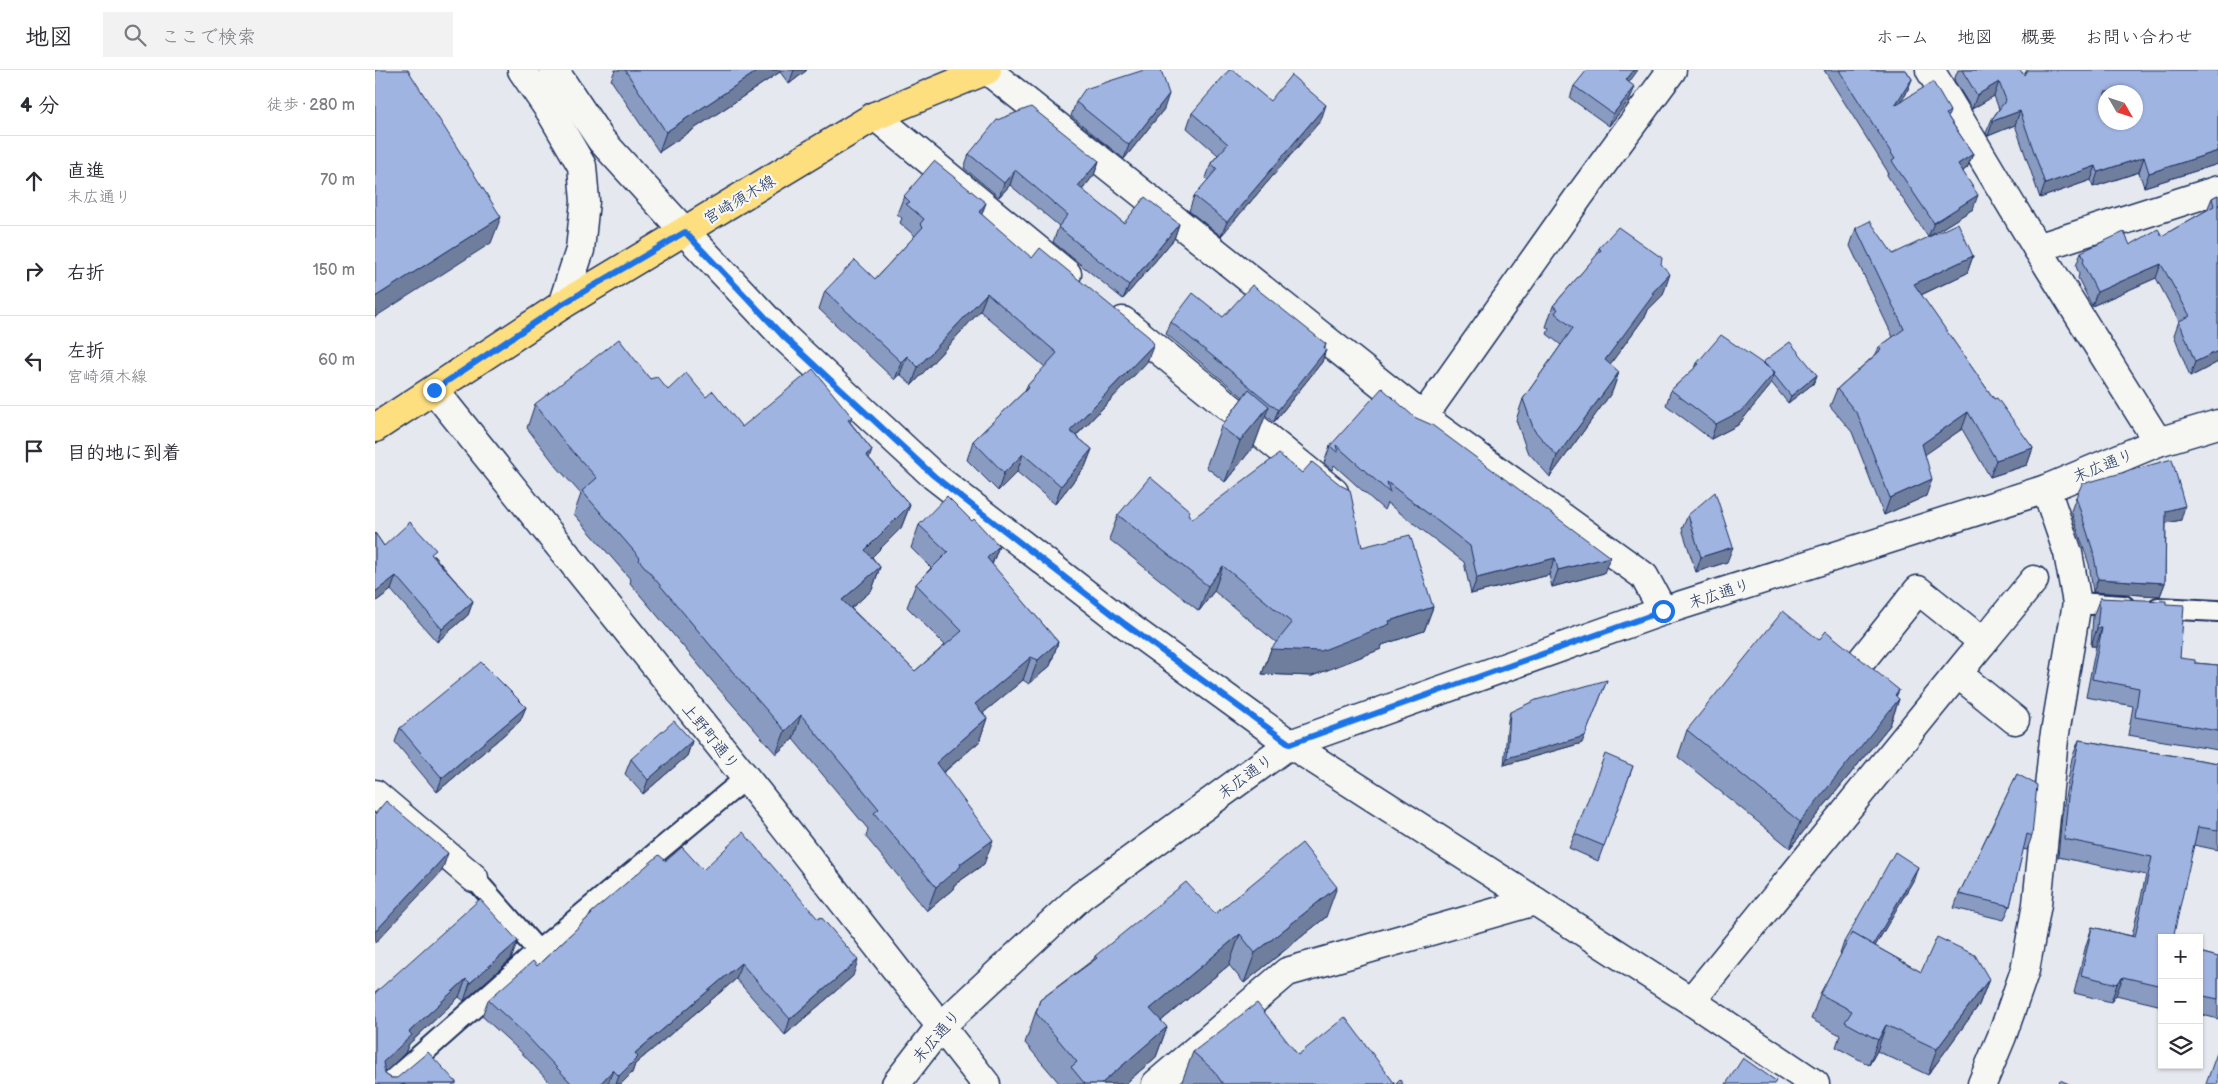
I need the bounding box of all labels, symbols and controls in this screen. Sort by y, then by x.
search box [103,12,453,57]
icon: search [121,21,149,49]
text: 地図 [25,23,73,52]
text: ここで検索 [161,26,256,49]
text: ホーム [1876,27,1929,48]
text: 地図 [1957,27,1993,48]
text: 概要 [2021,27,2057,48]
text: お問い合わせ [2085,27,2193,48]
north arrow [2098,85,2143,130]
text: 4 分 [20,93,59,118]
text: 徒歩 · 280 m [267,96,355,115]
text: 直進 [67,160,105,183]
icon: ahead [20,167,48,195]
text: 70 m [320,171,355,190]
street label: 宮崎須木線 [701,172,779,229]
text: 末広通り [67,188,131,207]
icon: right [20,257,48,285]
text: 150 m [313,261,355,280]
text: 右折 [67,262,105,285]
text: 左折 [67,340,105,363]
icon: left [20,347,48,375]
text: 60 m [318,351,355,370]
text: 宮崎須木線 [67,368,147,387]
route end [423,379,446,402]
icon: arrive [20,437,48,465]
text: 目的地に到着 [67,442,181,465]
street label: 末広通り [2070,446,2137,487]
street label: 末広通り [1686,576,1753,613]
route start [1652,600,1675,623]
street label: 上野町通り [677,700,742,774]
street label: 末広通り [1214,751,1277,804]
map controls [2158,934,2203,1069]
button: + [2158,934,2203,979]
button: − [2158,979,2203,1024]
street label: 末広通り [909,1007,965,1067]
button: layers [2158,1024,2203,1069]

